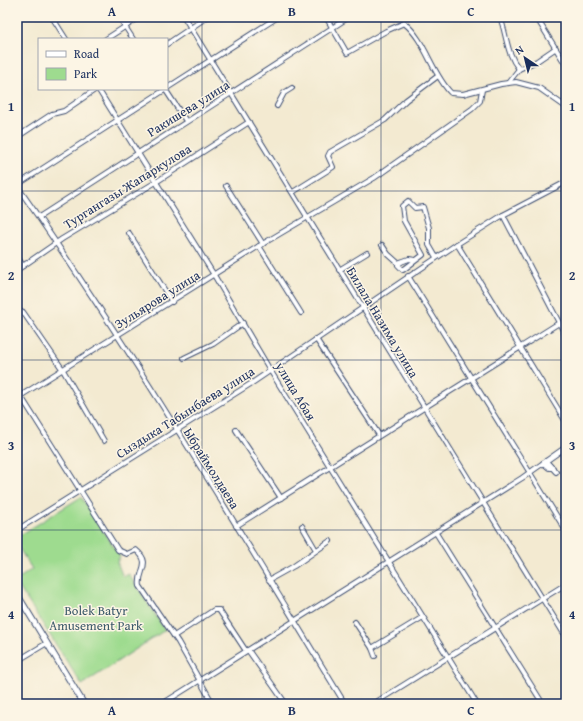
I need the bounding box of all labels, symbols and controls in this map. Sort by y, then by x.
text: A [108,2,117,21]
text: B [288,2,296,21]
text: C [467,2,475,21]
legend [38,38,168,90]
north arrow [505,38,545,78]
text: N [512,41,527,58]
text: Road [74,45,100,62]
text: Park [74,65,98,82]
street label: Ракишева улица [143,75,234,141]
text: 1 [8,97,14,116]
text: 1 [569,97,575,116]
street label: Тургангазы Жапаркулова [60,139,196,234]
street label: Билала Назима улица [342,263,424,382]
street label: Зульярова улица [111,265,204,333]
text: 2 [8,266,15,285]
text: 2 [569,266,576,285]
street label: улица Абая [270,358,321,424]
street label: Сыздыка Табынбаева улица [112,362,259,463]
street label: Ыбраймолдаева [179,424,245,513]
text: 3 [8,436,14,455]
text: 3 [569,436,575,455]
park label: Bolek Batyr Amusement Park [49,601,143,635]
text: 4 [8,605,15,624]
text: 4 [569,605,576,624]
text: A [108,701,117,720]
text: B [288,701,296,720]
text: C [467,701,475,720]

